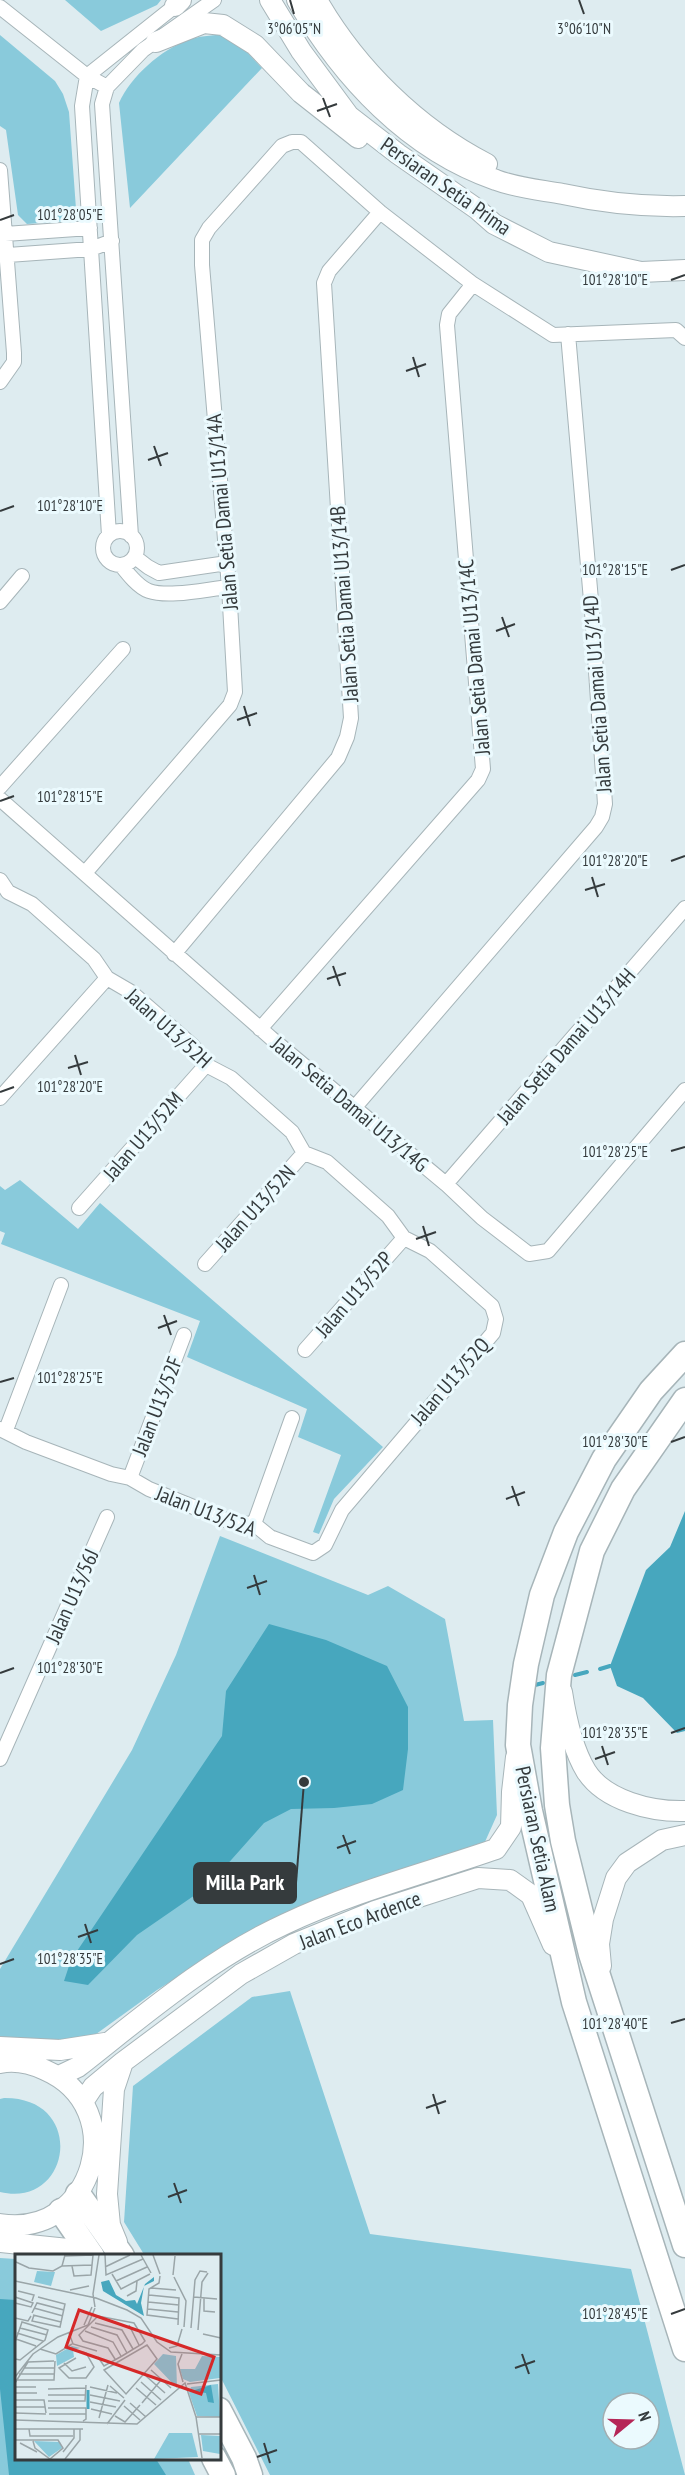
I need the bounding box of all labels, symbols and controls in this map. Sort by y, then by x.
text: 3°06'05"N [267,19,321,38]
text: 3°06'10"N [557,19,611,38]
street label: Persiaran Setia Prima [375,131,517,241]
text: 101°28'05"E [37,205,103,224]
text: 101°28'10"E [582,270,648,289]
street label: Jalan Setia Damai U13/14A [200,413,244,612]
text: 101°28'10"E [37,496,103,515]
street label: Jalan Setia Damai U13/14B [324,505,364,704]
street label: Jalan Setia Damai U13/14C [452,558,496,757]
text: 101°28'15"E [582,560,648,579]
street label: Jalan Setia Damai U13/14D [577,594,617,795]
text: 101°28'15"E [37,787,103,806]
text: 101°28'20"E [582,851,648,870]
street label: Jalan Setia Damai U13/14H [490,962,641,1130]
street label: Jalan U13/52H [120,982,218,1074]
street label: Jalan Setia Damai U13/14G [265,1030,434,1178]
text: 101°28'20"E [37,1077,103,1096]
street label: Jalan U13/52M [96,1086,189,1187]
text: 101°28'25"E [582,1142,648,1161]
street label: Jalan U13/52N [209,1159,301,1257]
street label: Jalan U13/52P [309,1246,399,1343]
street label: Jalan U13/52Q [404,1331,496,1431]
street label: Jalan U13/52F [125,1353,188,1460]
text: 101°28'25"E [37,1368,103,1387]
text: 101°28'30"E [582,1432,648,1451]
street label: Jalan U13/52A [151,1479,260,1542]
street label: Jalan U13/56J [39,1545,105,1648]
text: 101°28'30"E [37,1658,103,1677]
text: 101°28'35"E [582,1723,648,1742]
street label: Persiaran Setia Alam [509,1764,567,1914]
callout: Milla Park [194,1863,296,1903]
text: Milla Park [206,1868,285,1896]
street label: Jalan Eco Ardence [294,1884,425,1956]
text: 101°28'35"E [37,1949,103,1968]
text: 101°28'40"E [582,2014,648,2033]
inset map [15,2254,220,2460]
text: 101°28'45"E [582,2304,648,2323]
north arrow [601,2391,661,2451]
text: N [634,2409,656,2423]

